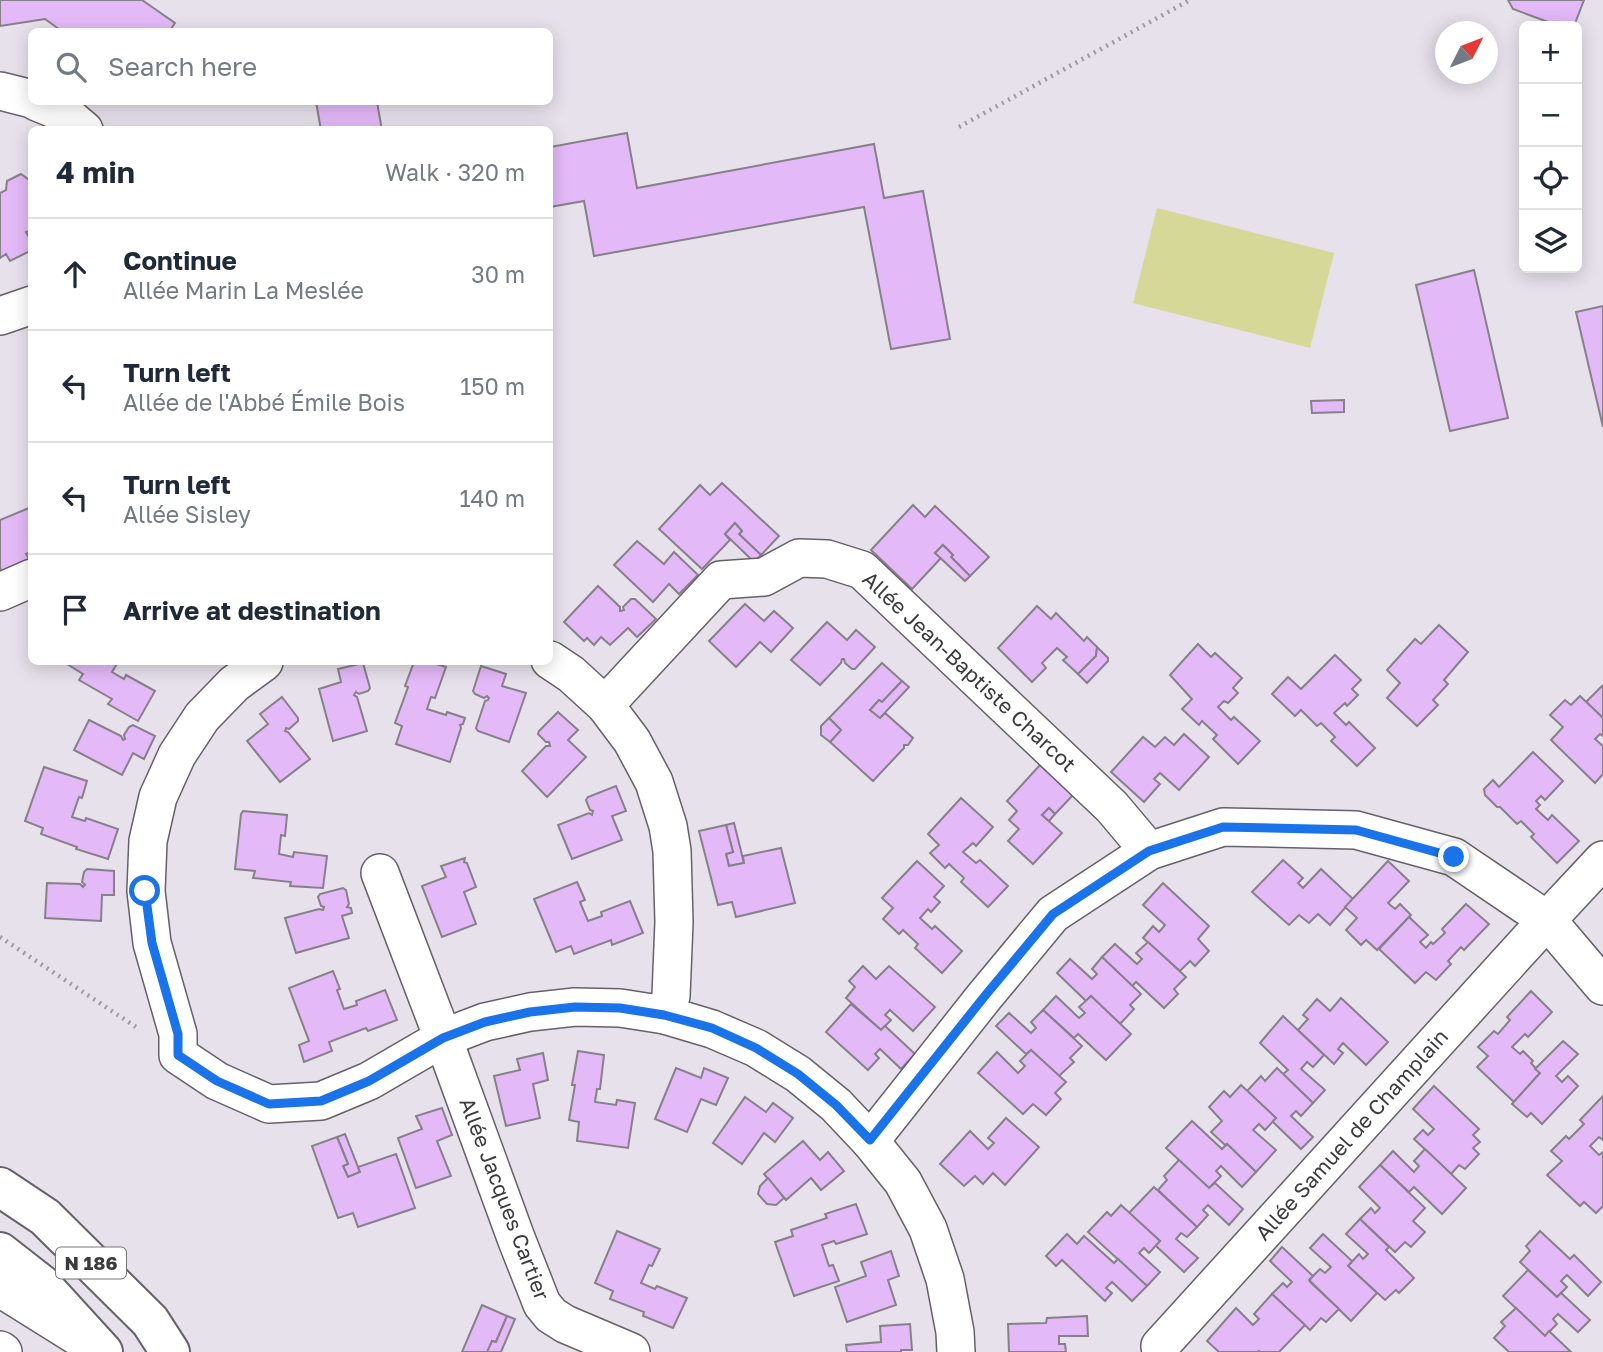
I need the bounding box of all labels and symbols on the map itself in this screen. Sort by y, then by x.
north arrow [1435,21,1498,84]
street label: Allée Jean-Baptiste Charcot [858,565,1082,777]
route end [1438,841,1469,872]
route start [129,875,160,906]
street label: Allée Samuel de Champlain [1249,1023,1453,1245]
street label: Allée Jacques Cartier [454,1094,556,1304]
road number: N 186 [56,1247,126,1278]

